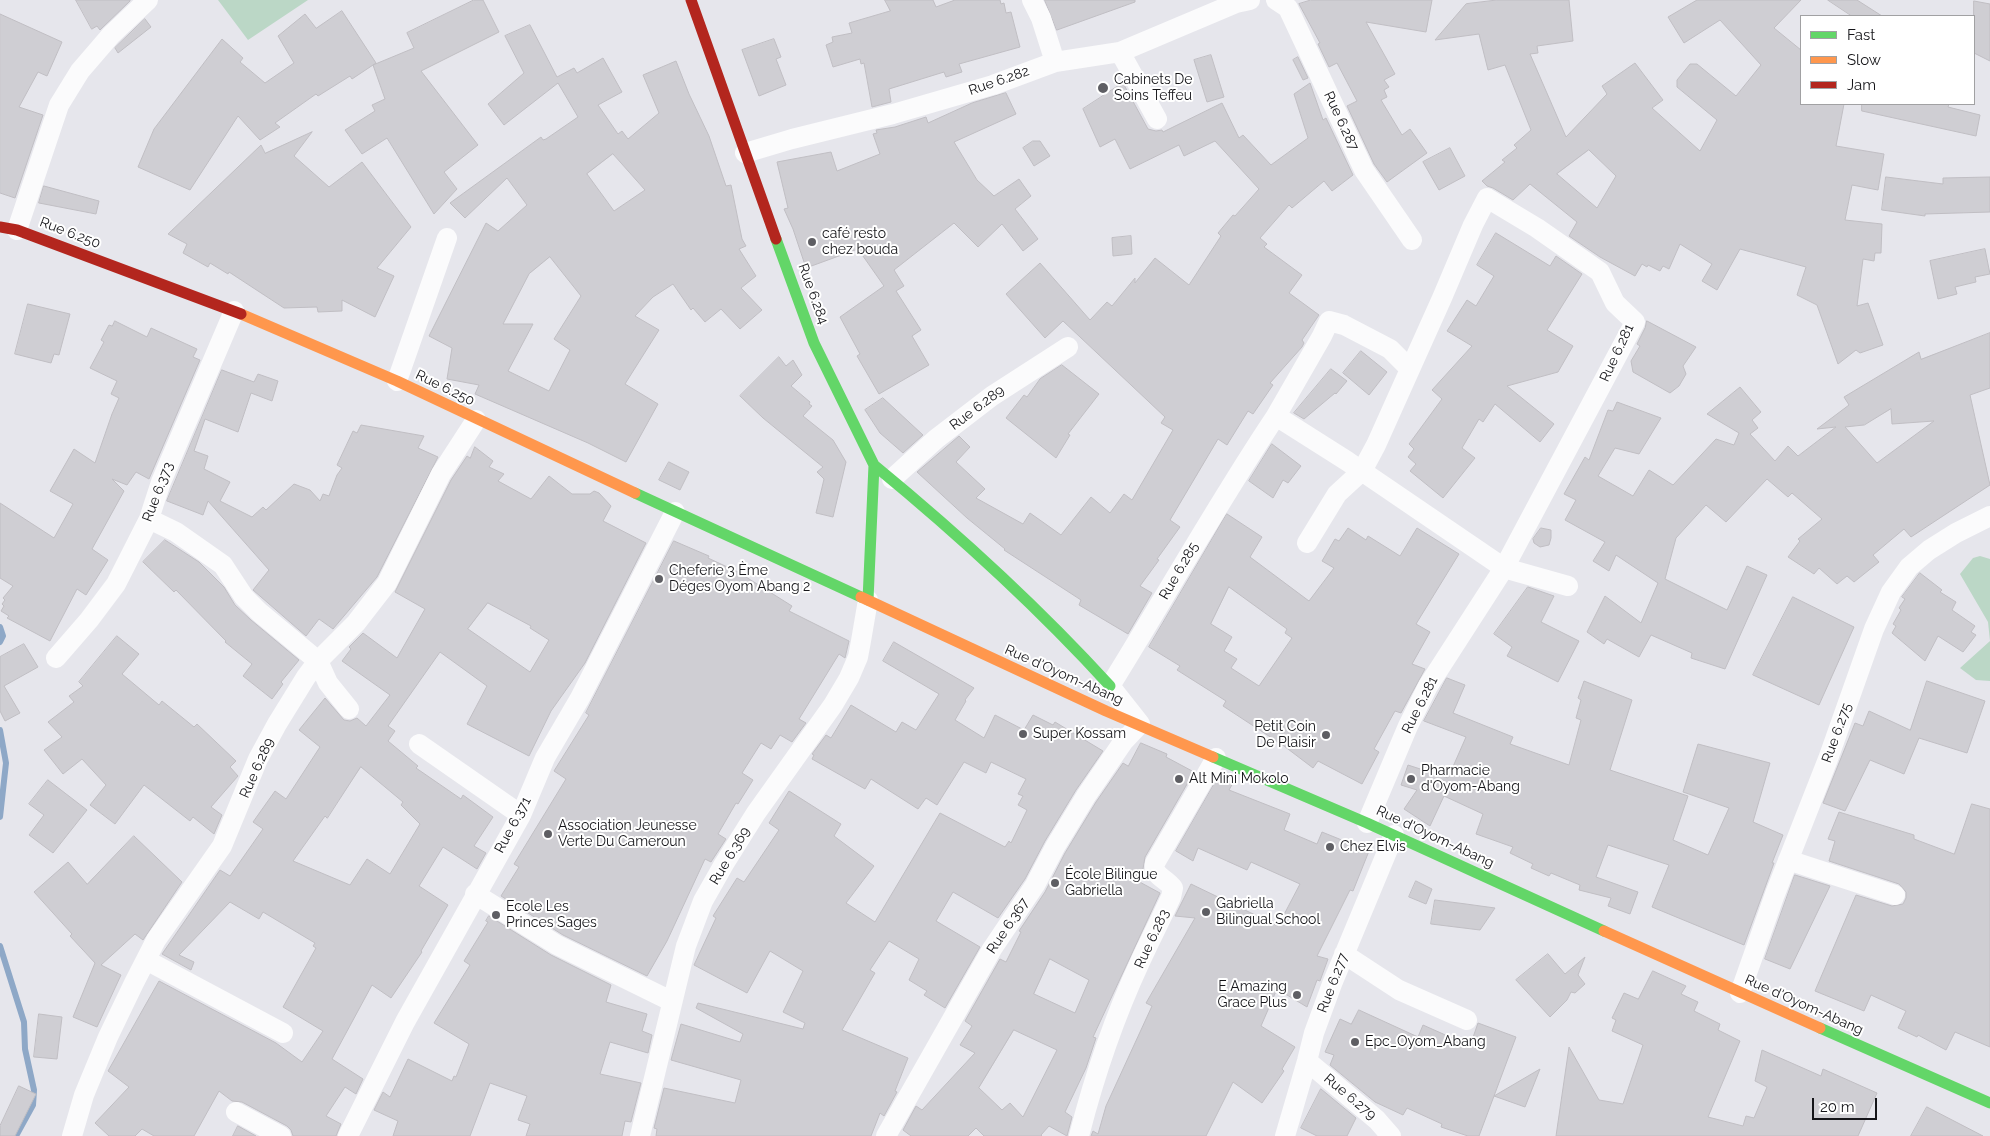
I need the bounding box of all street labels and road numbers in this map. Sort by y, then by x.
street label: Rue 6.282 [966,63,1032,99]
street label: Rue 6.287 [1320,89,1362,153]
street label: Rue 6.250 [37,214,103,252]
street label: Rue 6.284 [794,261,832,327]
street label: Rue 6.281 [1596,321,1638,385]
street label: Rue 6.250 [413,366,477,410]
street label: Rue 6.289 [946,382,1008,434]
street label: Rue 6.373 [139,460,177,524]
street label: Rue 6.285 [1156,539,1202,603]
street label: Rue d'Oyom-Abang [1002,641,1126,709]
street label: Rue 6.281 [1398,674,1442,736]
street label: Rue 6.275 [1818,701,1856,765]
street label: Rue 6.289 [236,735,278,801]
street label: Rue 6.371 [491,794,535,856]
street label: Rue d'Oyom-Abang [1373,802,1497,872]
street label: Rue 6.369 [706,824,754,888]
street label: Rue 6.367 [983,895,1033,957]
street label: Rue 6.283 [1131,907,1173,971]
street label: Rue 6.277 [1314,951,1352,1015]
street label: Rue d'Oyom-Abang [1742,971,1866,1039]
street label: Rue 6.279 [1320,1070,1380,1124]

